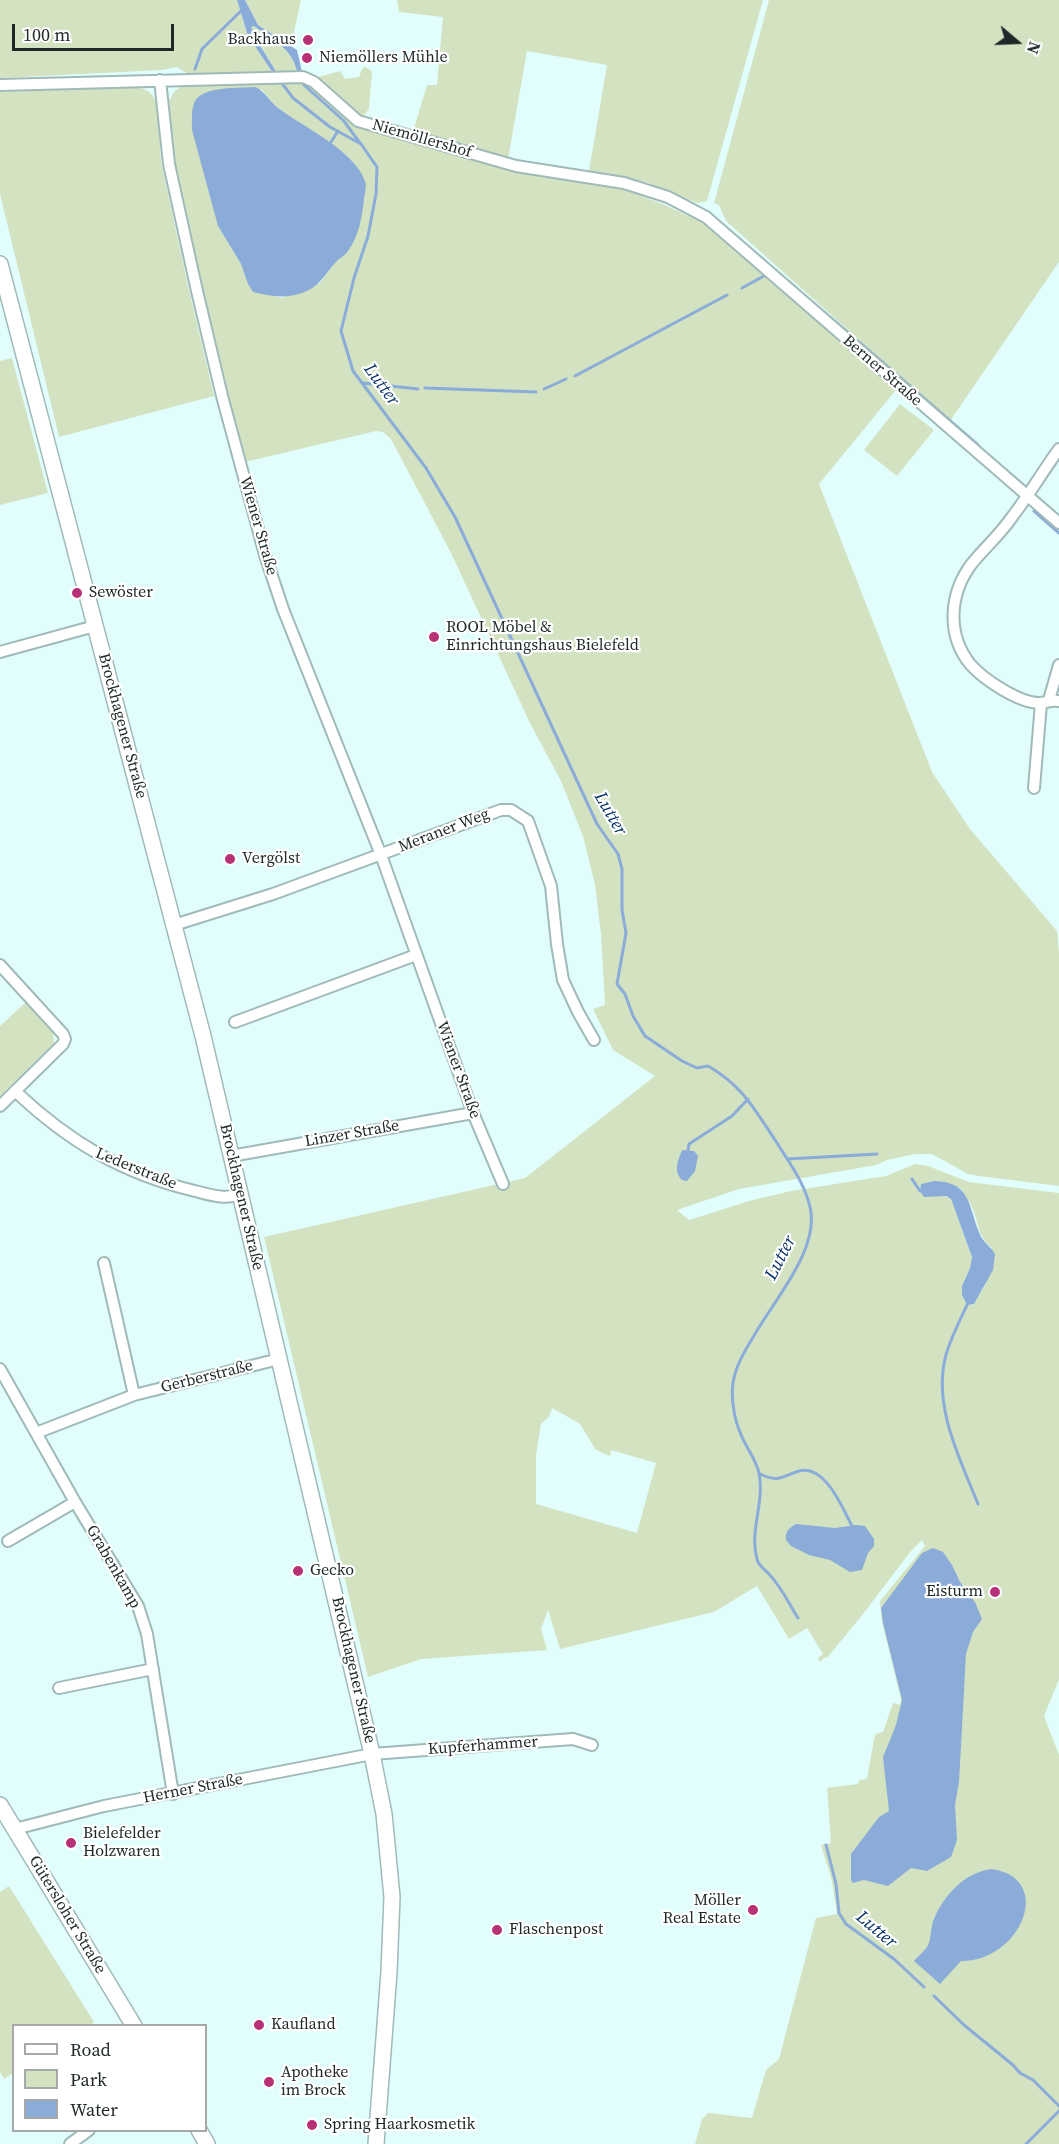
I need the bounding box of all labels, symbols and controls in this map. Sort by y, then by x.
scale bar [15,12,177,50]
north arrow [987,12,1047,72]
text: 100 m [23,22,70,47]
place label: Backhaus [227,30,296,50]
marker: Backhaus [301,33,315,47]
text: N [1022,39,1046,57]
place label: Niemöllers Mühle [319,48,448,68]
marker: Niemöllers Mühle [300,51,314,65]
street label: Niemöllershof [370,116,474,162]
street label: Berner Straße [838,331,926,411]
water label: Lutter [359,360,403,410]
street label: Wiener Straße [235,474,281,578]
place label: Sewöster [89,583,153,603]
marker: Sewöster [70,586,84,600]
place label: ROOL Möbel & Einrichtungshaus Bielefeld [446,618,639,656]
marker: ROOL Möbel & Einrichtungshaus Bielefeld [427,630,441,644]
street label: Brockhagener Straße [93,651,151,801]
water label: Lutter [589,788,631,840]
street label: Meraner Weg [396,805,492,857]
place label: Vergölst [242,849,300,869]
marker: Vergölst [223,852,237,866]
street label: Wiener Straße [432,1019,484,1121]
street label: Linzer Straße [303,1116,401,1152]
street label: Brockhagener Straße [215,1122,267,1272]
street label: Lederstraße [93,1144,179,1194]
water label: Lutter [761,1232,801,1284]
street label: Gerberstraße [159,1356,255,1398]
street label: Grabenkamp [81,1522,145,1612]
place label: Gecko [310,1561,354,1581]
marker: Gecko [291,1564,305,1578]
place label: Eisturm [926,1582,983,1602]
marker: Eisturm [988,1585,1002,1599]
street label: Brockhagener Straße [327,1595,379,1745]
street label: Kupferhammer [427,1733,539,1759]
street label: Herner Straße [142,1770,244,1808]
place label: Bielefelder Holzwaren [83,1824,161,1862]
marker: Bielefelder Holzwaren [64,1836,78,1850]
street label: Gütersloher Straße [24,1853,110,1977]
place label: Möller Real Estate [663,1891,741,1929]
marker: Möller Real Estate [746,1903,760,1917]
water label: Lutter [851,1907,901,1953]
place label: Flaschenpost [509,1920,603,1940]
marker: Flaschenpost [490,1923,504,1937]
place label: Kaufland [271,2015,335,2035]
marker: Kaufland [252,2018,266,2032]
legend [12,2024,207,2132]
text: Road [70,2037,111,2062]
place label: Apotheke im Brock [281,2063,349,2101]
text: Park [70,2067,107,2092]
marker: Apotheke im Brock [262,2075,276,2089]
text: Water [70,2097,118,2122]
place label: Spring Haarkosmetik [324,2115,475,2135]
marker: Spring Haarkosmetik [305,2118,319,2132]

